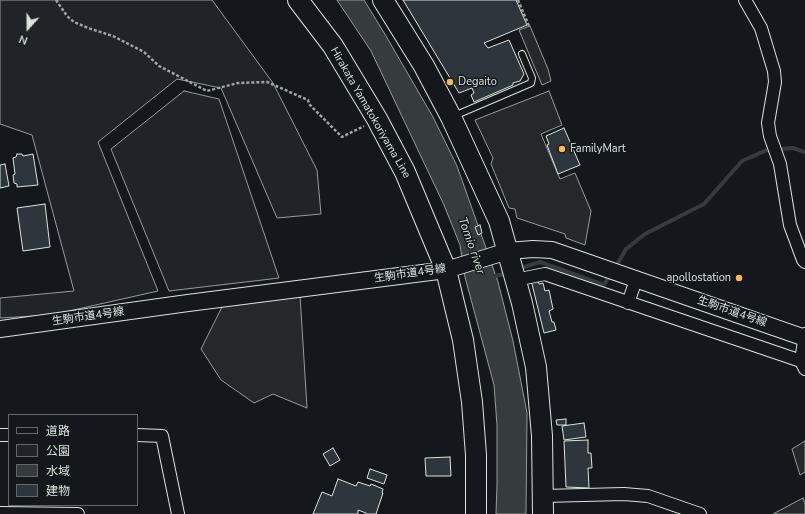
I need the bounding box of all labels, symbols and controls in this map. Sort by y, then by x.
north arrow [8,8,48,48]
text: N [17,31,30,48]
street label: Hirakata Yamatokoriyama Line [327,45,413,181]
place label: Degaito [458,75,497,89]
marker: Degaito [445,77,455,87]
place label: FamilyMart [570,142,626,156]
marker: FamilyMart [557,144,567,154]
water label: Tomio river [454,215,488,277]
street label: 生駒市道4号線 [373,262,447,286]
place label: apollostation [666,271,731,285]
marker: apollostation [734,273,744,283]
street label: 生駒市道4号線 [696,294,768,330]
street label: 生駒市道4号線 [51,305,125,329]
legend [8,414,138,506]
text: 道路 [46,423,70,439]
text: 公園 [46,443,70,459]
text: 水域 [46,463,70,479]
text: 建物 [46,483,70,499]

